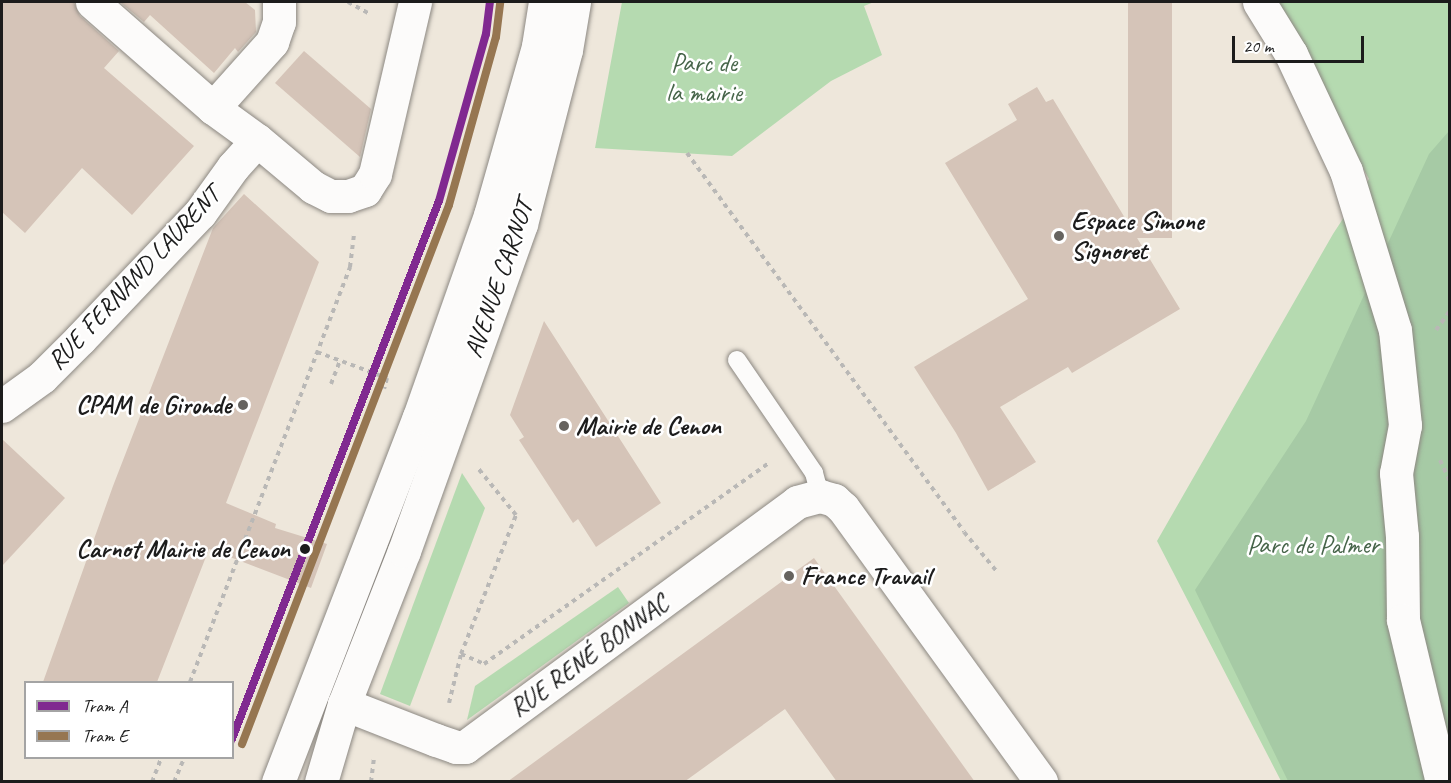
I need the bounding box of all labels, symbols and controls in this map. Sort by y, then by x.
scale bar [1235,24,1367,62]
text: 20 m [1243,35,1274,57]
park label: Parc de la mairie [666,47,742,108]
street label: RUE FERNAND LAURENT [41,180,227,376]
street label: AVENUE CARNOT [458,197,540,361]
place label: Espace Simone Signoret [1071,205,1204,266]
marker: Espace Simone Signoret [1052,229,1066,243]
place label: CPAM de Gironde [76,389,231,421]
marker: CPAM de Gironde [236,398,250,412]
place label: Mairie de Cenon [576,410,721,442]
marker: Mairie de Cenon [557,419,571,433]
park label: Parc de Palmer [1247,529,1379,561]
place label: Carnot Mairie de Cenon [76,533,290,565]
marker: Carnot Mairie de Cenon [295,539,315,559]
place label: France Travail [801,560,930,592]
marker: France Travail [782,569,796,583]
street label: RUE RENÉ BONNAC [503,588,675,724]
legend [24,681,234,759]
text: Tram A [82,695,127,717]
text: Tram E [82,725,128,747]

